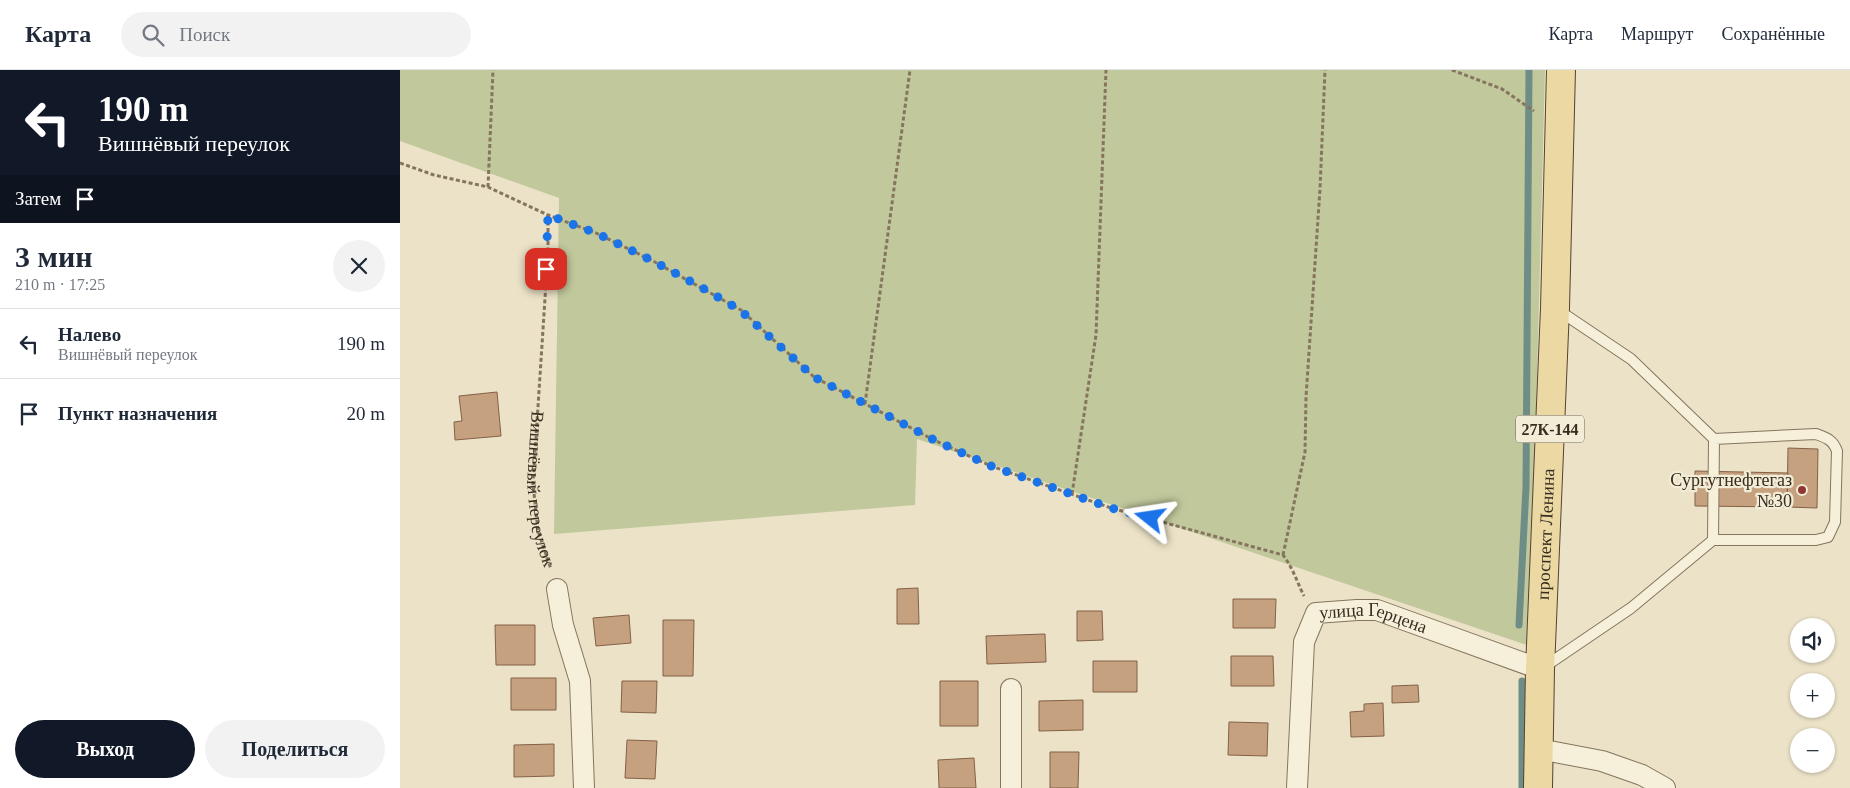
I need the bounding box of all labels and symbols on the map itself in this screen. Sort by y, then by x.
pin [525,248,567,290]
street label: Вишнёвый переулок [523,410,559,569]
road number: 27К-144 [1516,416,1584,442]
street label: проспект Ленина [1533,468,1558,600]
place label: Сургутнефтегаз №30 [1670,470,1792,511]
marker: Сургутнефтегаз №30 [1796,484,1808,496]
position arrow [1123,491,1175,543]
street label: улица Герцена [1319,600,1430,637]

